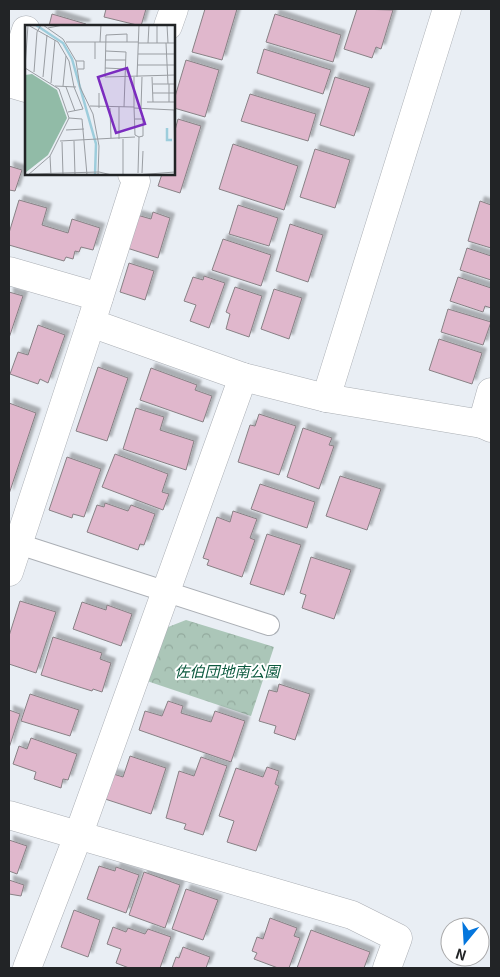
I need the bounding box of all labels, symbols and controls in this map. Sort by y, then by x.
inset map [25,25,175,175]
park label: 佐伯団地南公園 [174,660,281,681]
north arrow [440,917,490,967]
text: N [453,944,469,966]

